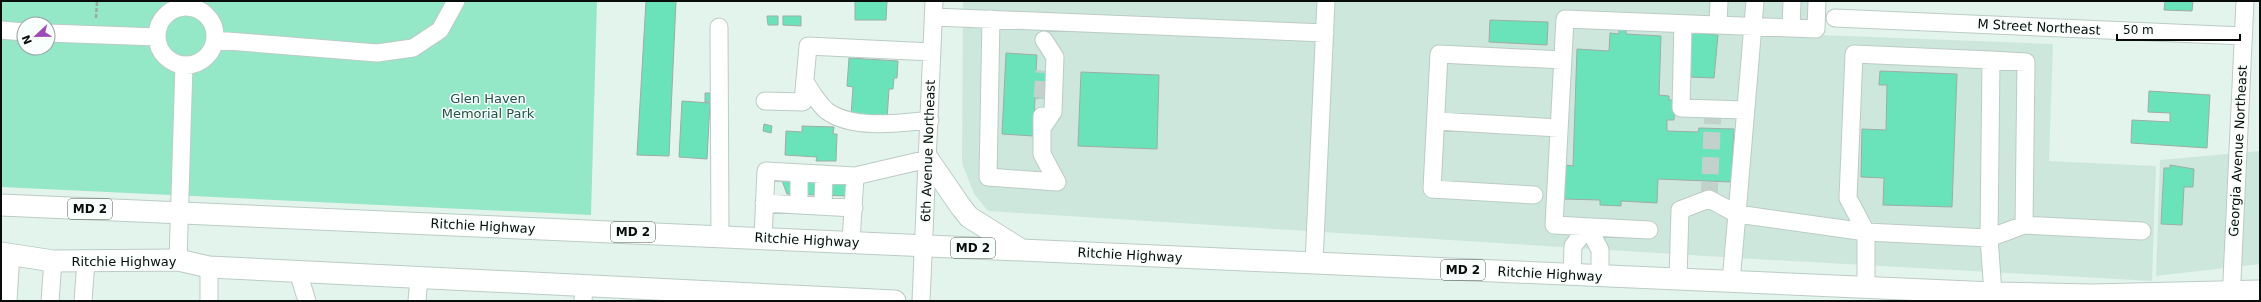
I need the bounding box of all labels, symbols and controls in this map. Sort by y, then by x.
north arrow [16,16,56,56]
street label: M Street Northeast [1977,16,2101,38]
scale bar [2117,16,2240,42]
text: 50 m [2123,23,2154,37]
text: N [19,33,35,46]
street label: Georgia Avenue Northeast [2226,65,2250,237]
street label: 6th Avenue Northeast [918,80,938,222]
park label: Glen Haven Memorial Park [442,91,535,121]
road number: MD 2 [68,199,112,219]
street label: Ritchie Highway [430,216,536,236]
road number: MD 2 [611,222,655,242]
street label: Ritchie Highway [754,230,860,250]
road number: MD 2 [951,238,995,258]
street label: Ritchie Highway [1077,245,1183,265]
street label: Ritchie Highway [71,254,177,269]
road number: MD 2 [1441,260,1485,280]
street label: Ritchie Highway [1497,264,1603,284]

